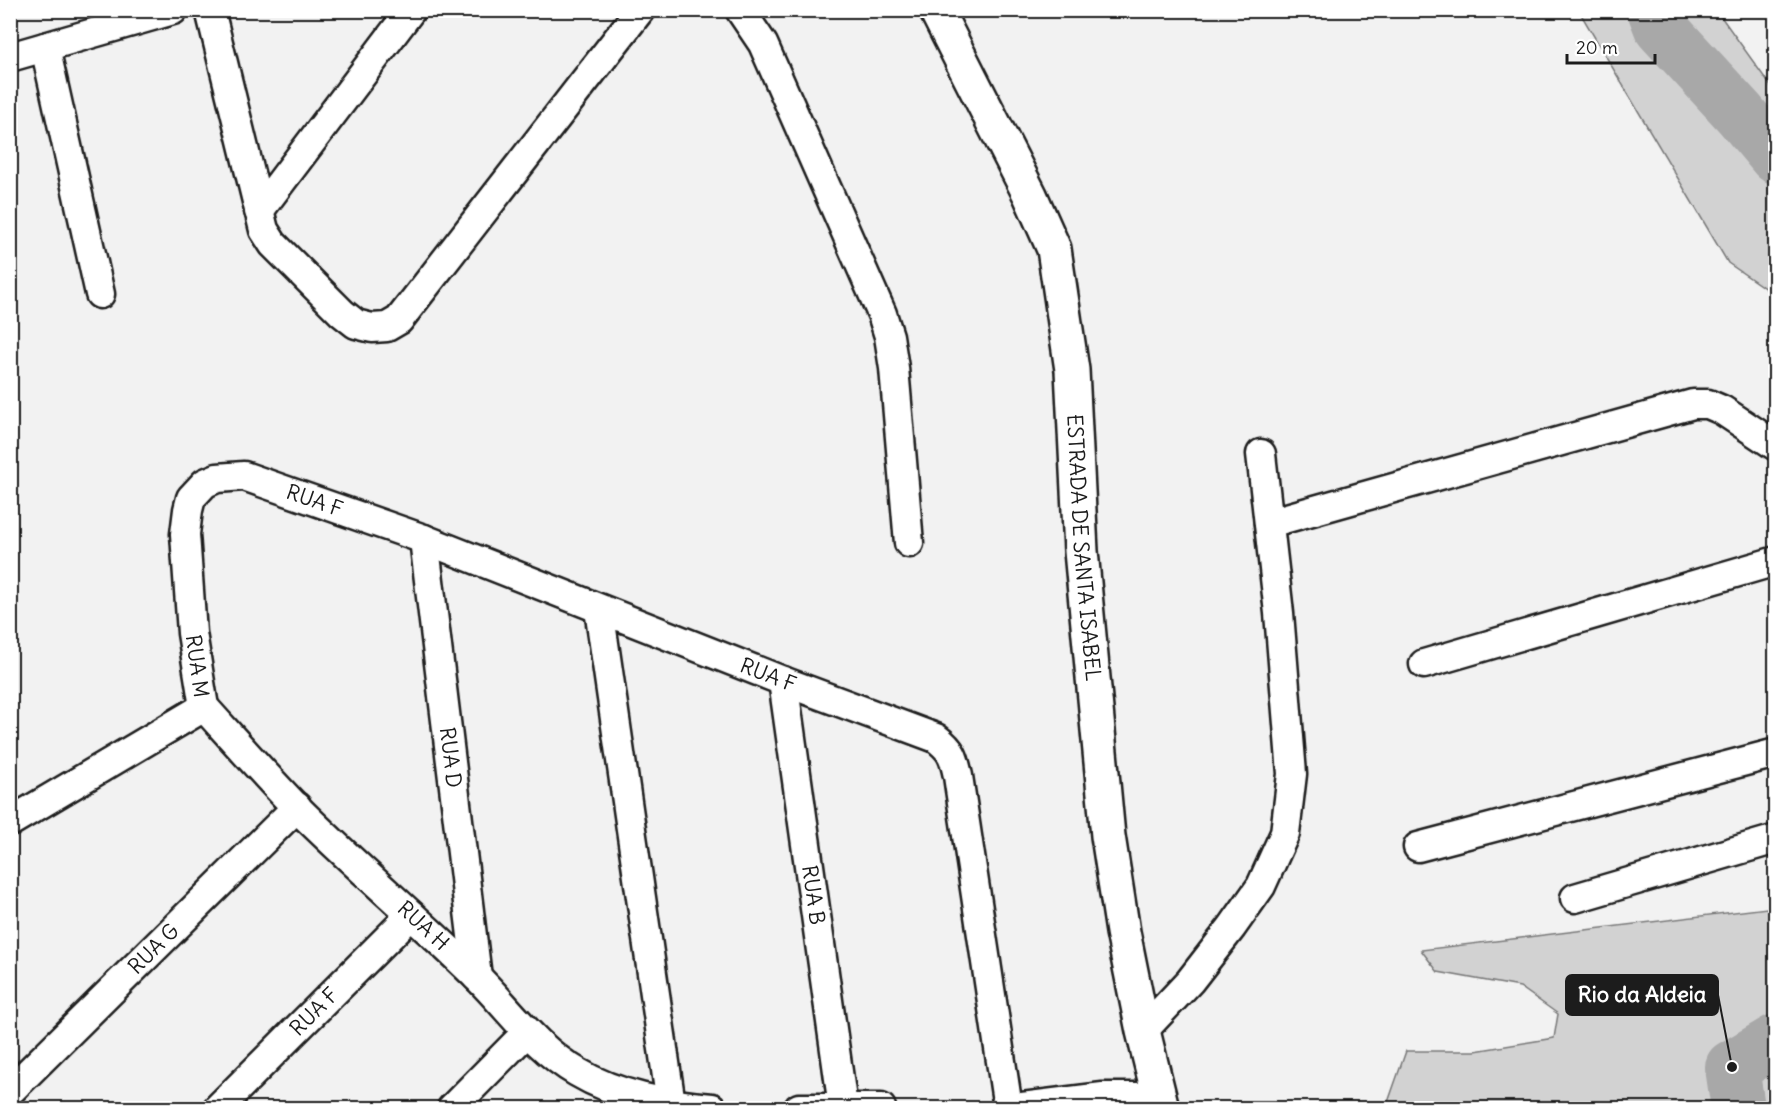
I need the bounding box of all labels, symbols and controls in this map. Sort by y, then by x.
scale bar [1567,27,1656,65]
text: 20 m [1576,36,1618,59]
street label: ESTRADA DE SANTA ISABEL [1061,414,1107,682]
street label: RUA F [283,478,347,523]
street label: RUA M [180,633,215,699]
street label: RUA F [736,651,800,698]
street label: RUA D [434,725,468,789]
street label: RUA B [796,863,831,926]
street label: RUA H [392,895,455,956]
street label: RUA G [122,917,185,980]
callout: Rio da Aldeia [1566,975,1718,1015]
text: Rio da Aldeia [1578,980,1707,1008]
street label: RUA F [284,981,344,1042]

